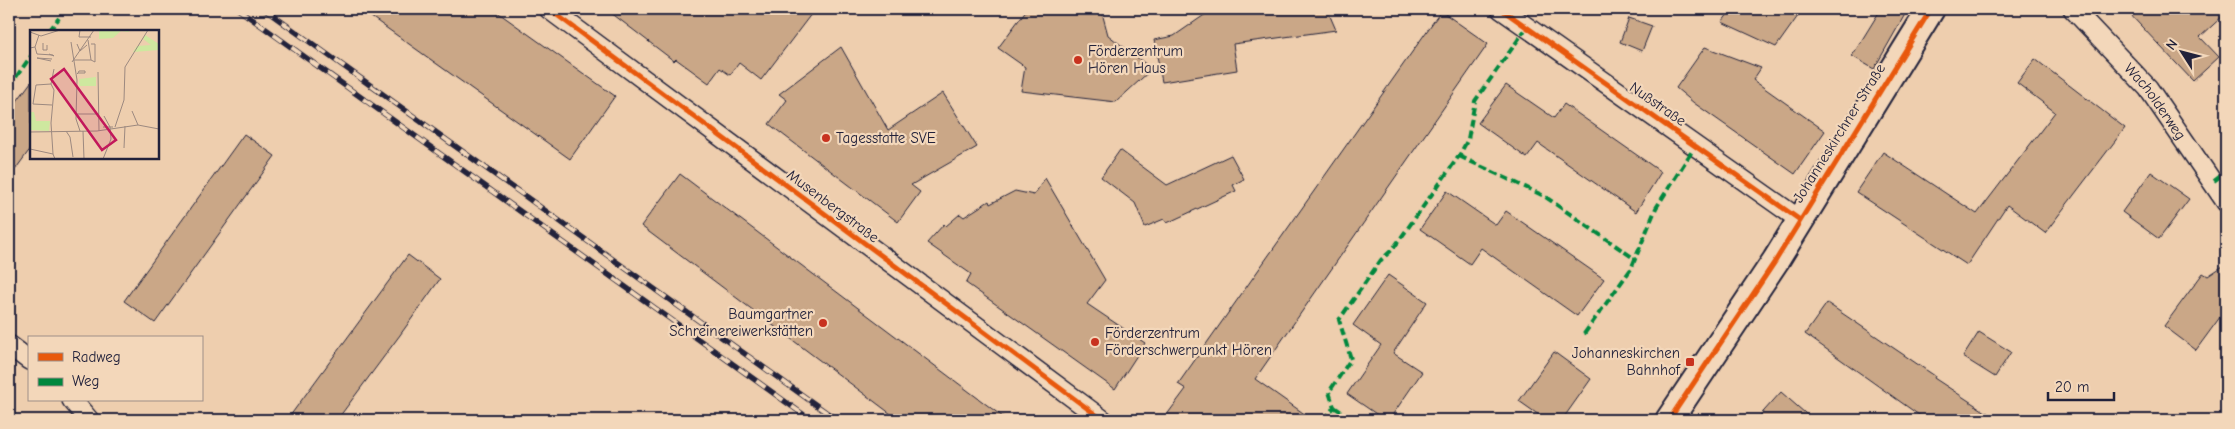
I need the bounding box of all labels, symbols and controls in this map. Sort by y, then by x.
north arrow [2158,28,2208,78]
inset map [30,30,159,159]
text: N [2162,36,2181,53]
place label: Förderzentrum Hören Haus [1088,42,1183,77]
marker: Förderzentrum Hören Haus [1072,54,1084,66]
street label: Wacholderweg [2120,59,2190,143]
street label: Johanneskirchner Straße [1789,60,1889,206]
street label: Nußstraße [1626,78,1690,130]
place label: Tagesstatte SVE [836,129,936,147]
marker: Tagesstatte SVE [820,132,832,144]
street label: Musenbergstraße [783,166,883,247]
place label: Baumgartner Schreinereiwerkstätten [669,305,813,340]
marker: Baumgartner Schreinereiwerkstätten [817,317,829,329]
place label: Förderzentrum Förderschwerpunkt Hören [1105,324,1272,359]
legend [28,336,202,402]
marker: Förderzentrum Förderschwerpunkt Hören [1089,336,1101,348]
place label: Johanneskirchen Bahnhof [1572,344,1681,379]
text: Radweg [72,348,121,366]
marker: Johanneskirchen Bahnhof [1684,356,1696,368]
scale bar [2048,369,2114,401]
text: Weg [72,372,99,390]
text: 20 m [2055,378,2089,396]

